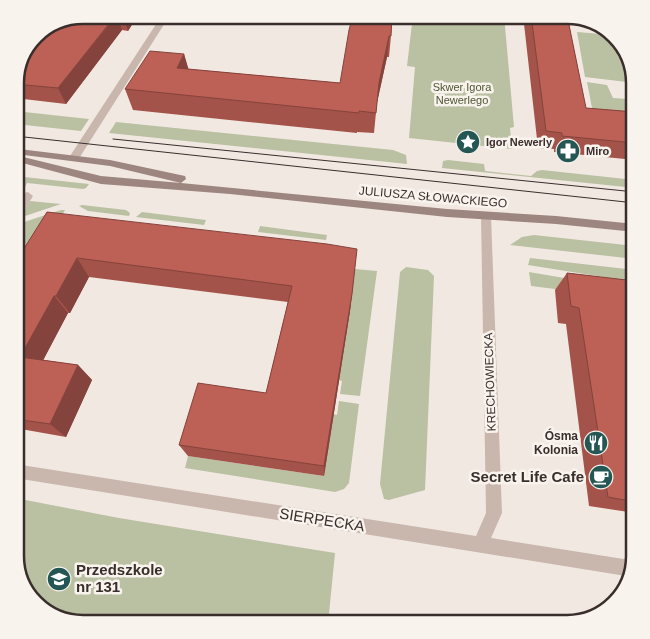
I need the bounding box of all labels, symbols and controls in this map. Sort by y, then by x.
park label: Skwer Igora Newerlego [433,81,492,106]
place icon: Igor Newerly [455,129,481,155]
place label: Igor Newerly [486,136,553,148]
pharmacy icon: Miro [555,138,581,164]
place label: Miro [586,145,610,157]
street label: JULIUSZA SŁOWACKIEGO [358,184,508,210]
street label: KRECHOWIECKA [481,332,499,432]
place label: Ósma Kolonia [534,428,578,457]
restaurant icon: Ósma Kolonia [583,430,609,456]
cafe icon: Secret Life Cafe [588,464,614,490]
place label: Secret Life Cafe [471,468,584,485]
street label: SIERPECKA [278,504,366,535]
place label: Przedszkole nr 131 [76,561,163,595]
school or university icon: Przedszkole nr 131 [46,566,72,592]

